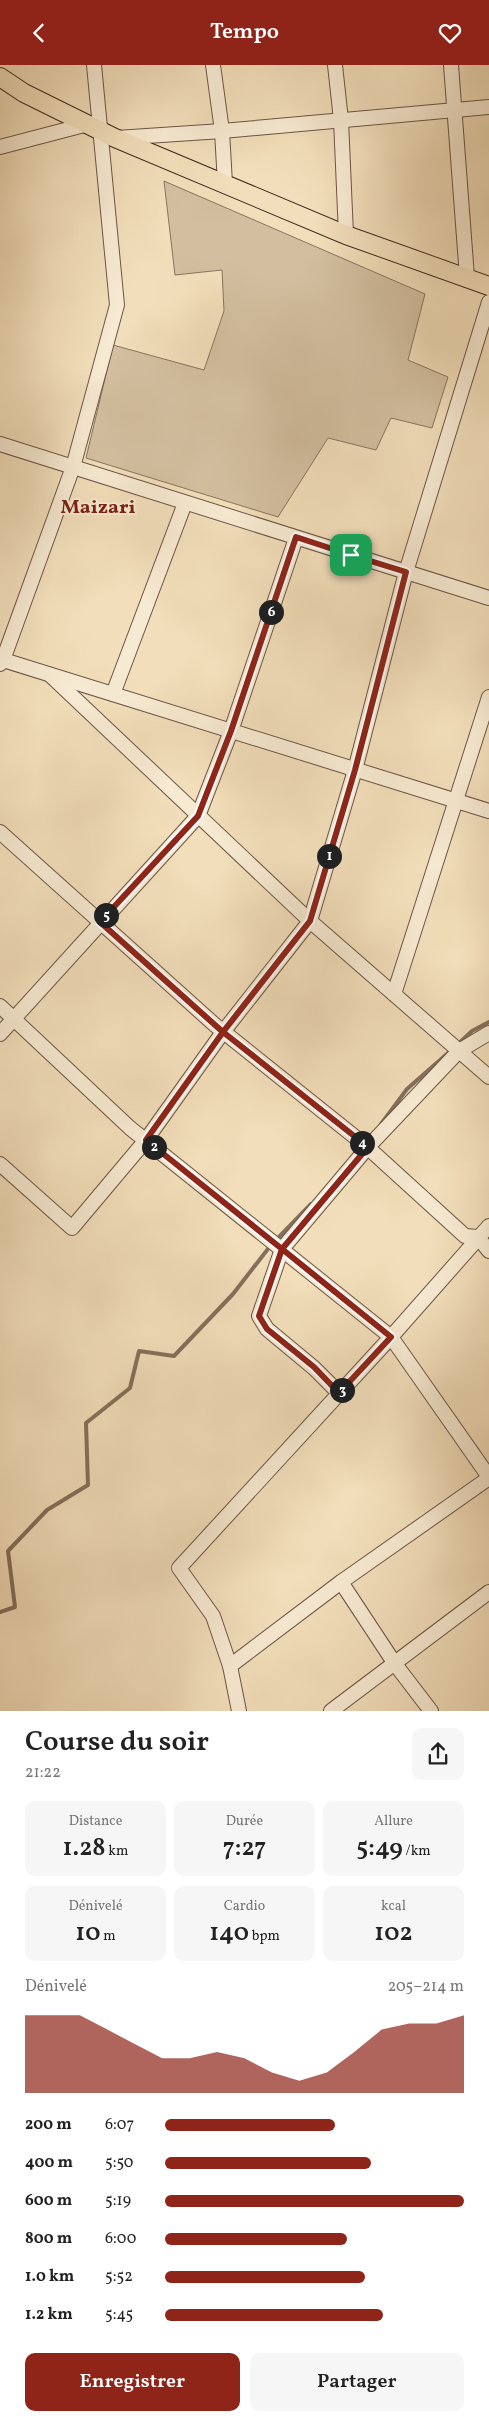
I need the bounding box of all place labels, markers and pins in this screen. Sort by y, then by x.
pin [330,534,372,576]
pin: 6 [258,599,284,625]
pin: 1 [316,843,342,869]
pin: 5 [94,903,118,927]
pin: 4 [350,1131,374,1155]
pin: 2 [142,1135,166,1159]
pin: 3 [330,1377,354,1403]

